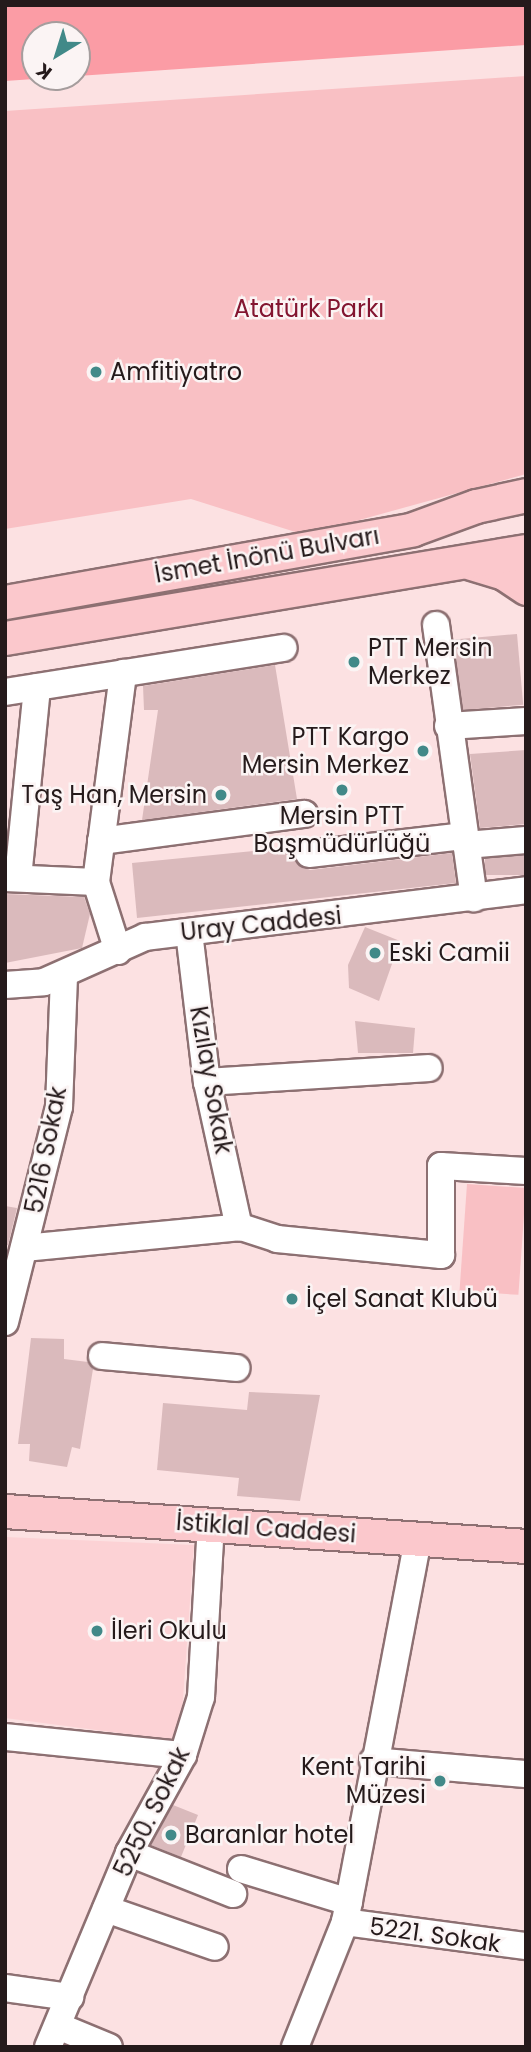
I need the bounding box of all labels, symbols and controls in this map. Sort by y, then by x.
north arrow [21,21,91,91]
text: K [30,57,58,86]
park label: Atatürk Parkı [234,295,384,323]
place label: Amfitiyatro [110,358,242,386]
marker: Amfitiyatro [88,364,104,380]
street label: İsmet İnönü Bulvarı [153,521,381,589]
place label: PTT Mersin Merkez [368,634,493,690]
marker: PTT Mersin Merkez [346,654,362,670]
place label: PTT Kargo Mersin Merkez [242,723,409,779]
marker: PTT Kargo Mersin Merkez [415,743,431,759]
place label: Taş Han, Mersin [21,781,207,809]
marker: Mersin PTT Başmüdürlüğü [334,782,350,798]
marker: Taş Han, Mersin [213,787,229,803]
place label: Mersin PTT Başmüdürlüğü [254,802,430,858]
street label: Uray Caddesi [179,901,343,947]
place label: Eski Camii [389,939,510,967]
marker: Eski Camii [367,945,383,961]
street label: Kızılay Sokak [184,1004,238,1156]
street label: 5216 Sokak [20,1084,72,1216]
place label: İçel Sanat Klubü [306,1285,498,1313]
marker: İçel Sanat Klubü [284,1291,300,1307]
street label: İstiklal Caddesi [175,1507,357,1549]
place label: İleri Okulu [111,1617,227,1645]
marker: İleri Okulu [89,1623,105,1639]
street label: 5250. Sokak [108,1742,196,1882]
place label: Kent Tarihi Müzesi [301,1753,426,1809]
marker: Kent Tarihi Müzesi [432,1773,448,1789]
place label: Baranlar hotel [185,1821,354,1849]
marker: Baranlar hotel [163,1827,179,1843]
street label: 5221. Sokak [368,1912,502,1958]

